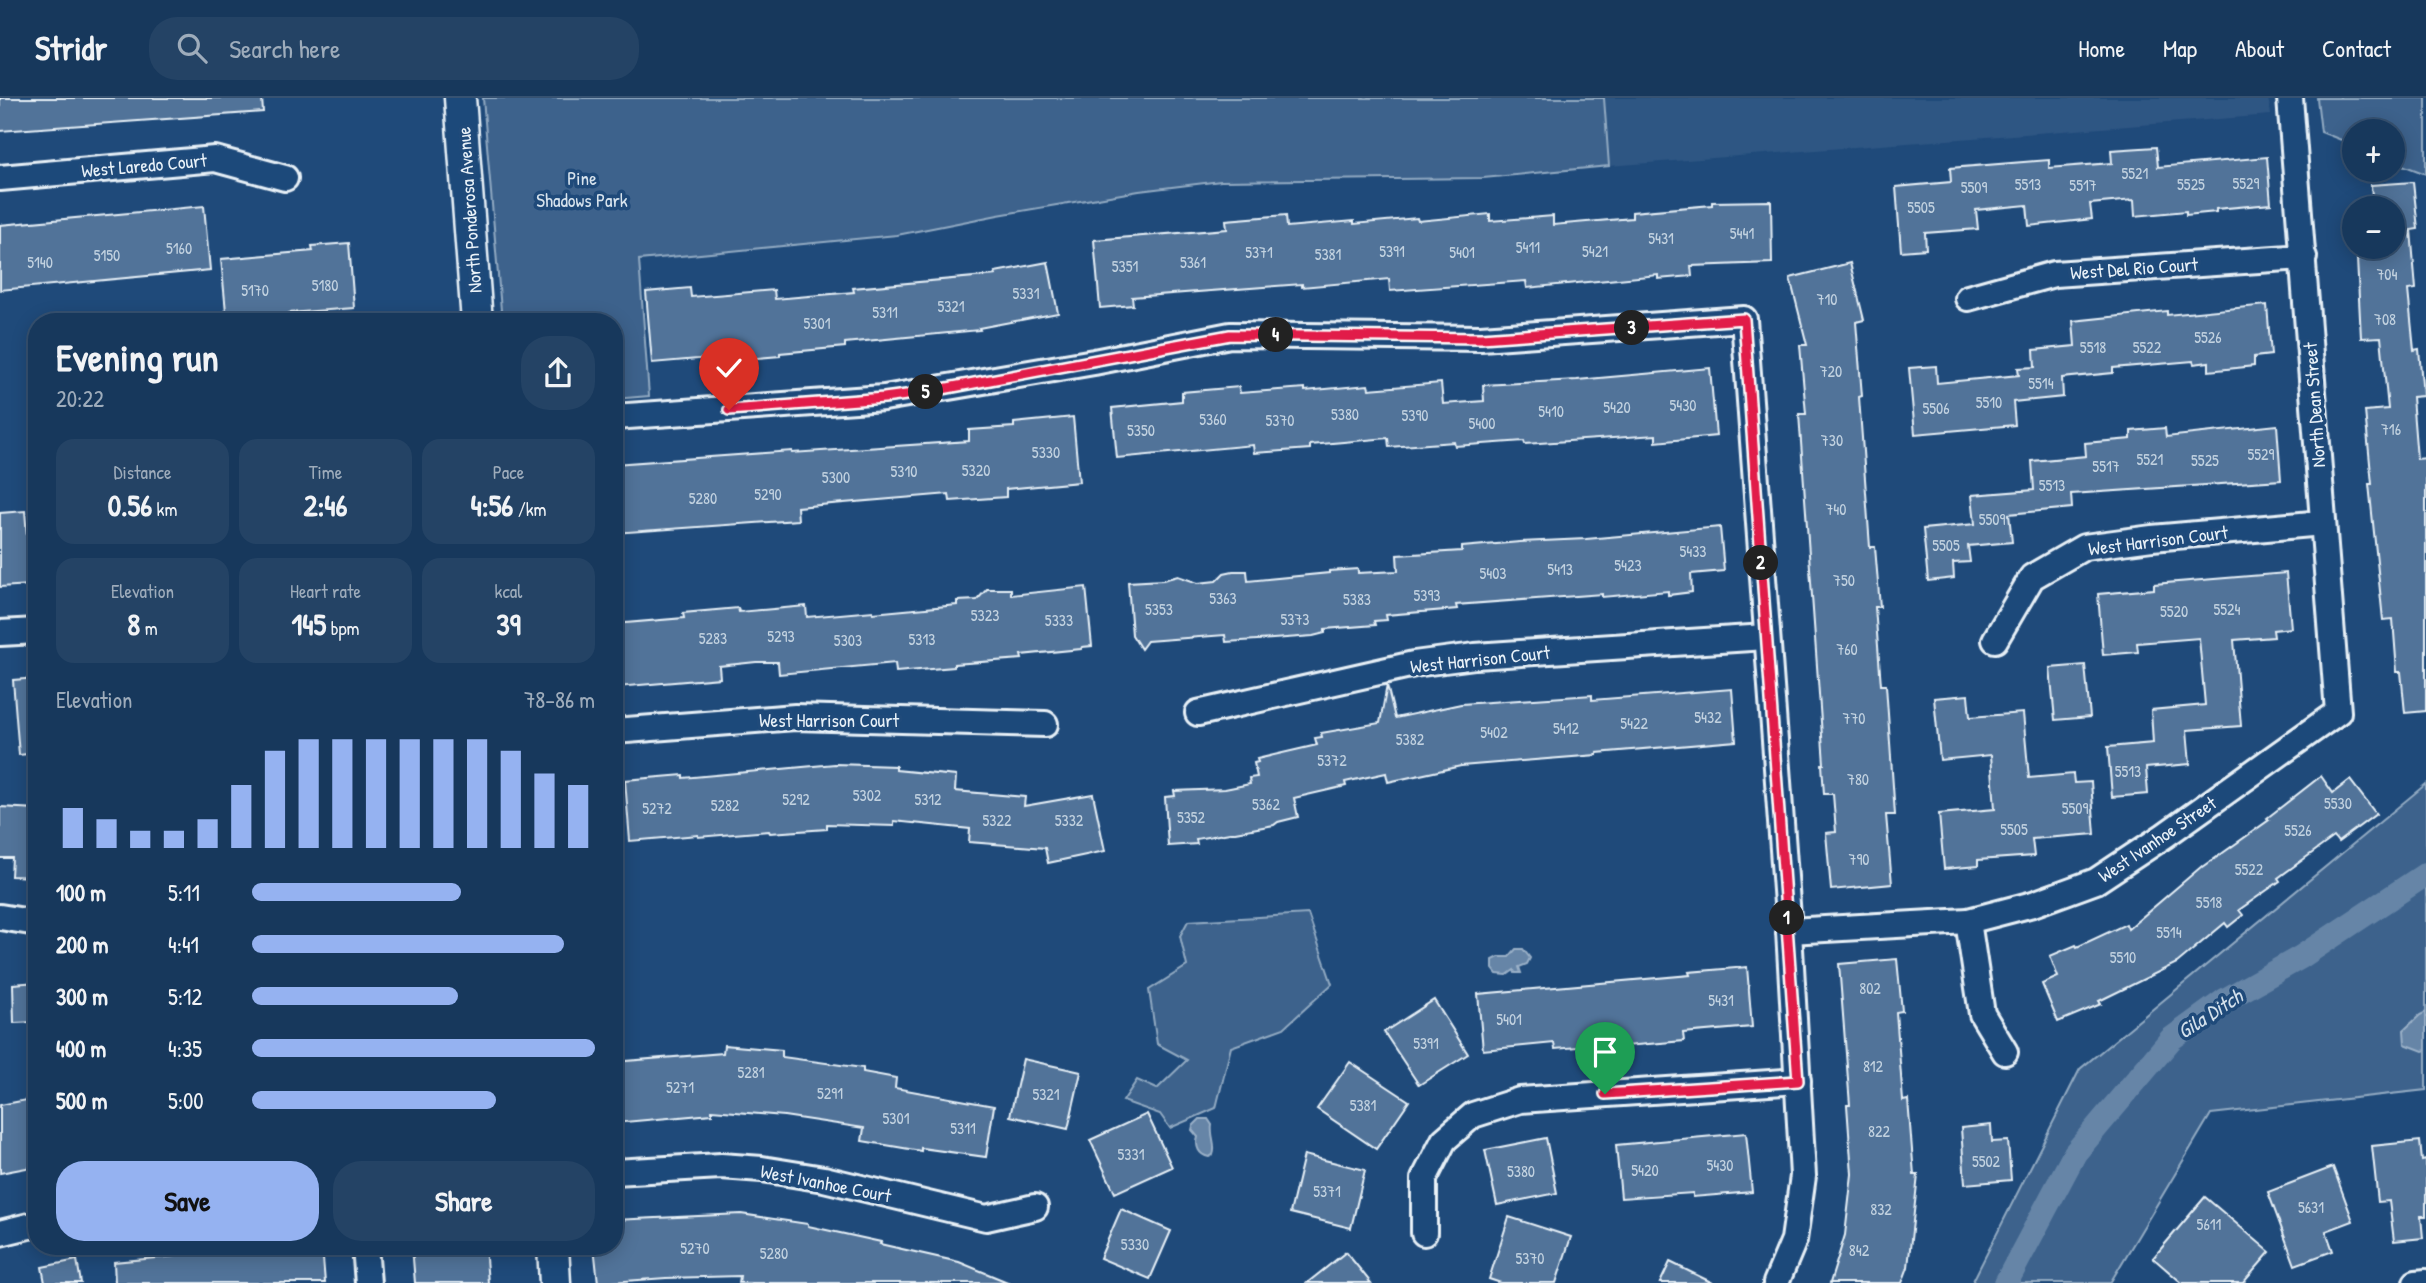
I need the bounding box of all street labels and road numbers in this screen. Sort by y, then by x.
street label: North Ponderosa Avenue [450,126,488,294]
street label: West Laredo Court [80,147,208,183]
street label: West Del Rio Court [2069,251,2199,285]
street label: North Dean Street [2297,341,2331,468]
street label: West Harrison Court [2087,519,2230,561]
street label: West Harrison Court [1409,639,1552,679]
street label: West Harrison Court [759,707,900,733]
street label: West Ivanhoe Street [2093,790,2222,888]
street label: West Ivanhoe Court [758,1158,894,1209]

